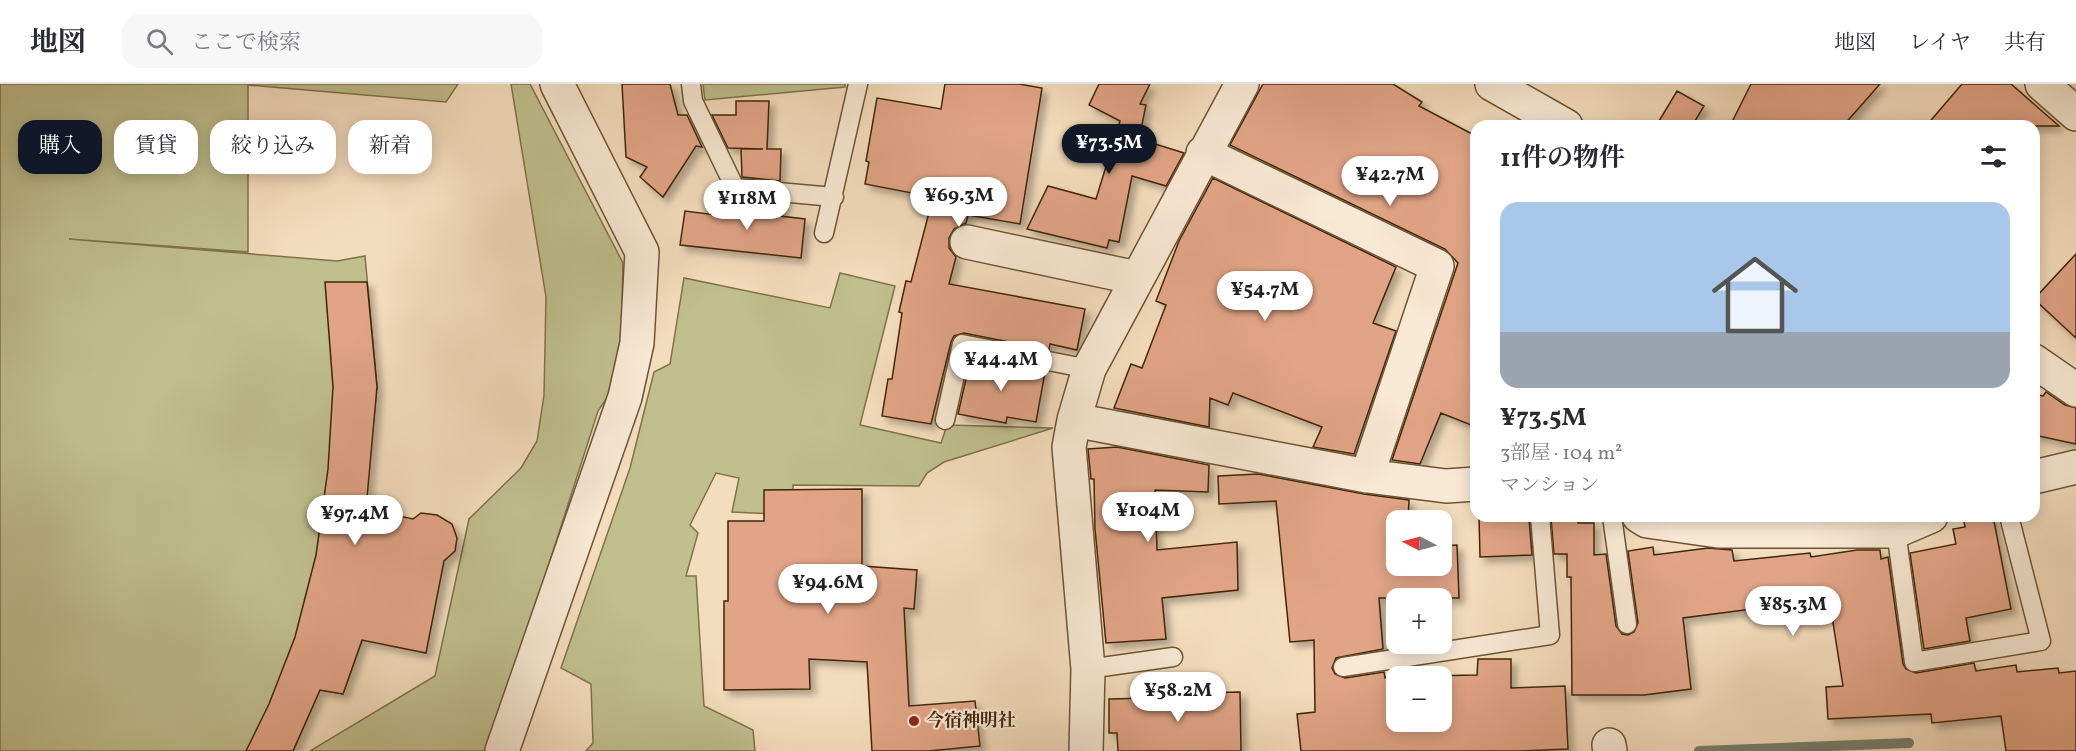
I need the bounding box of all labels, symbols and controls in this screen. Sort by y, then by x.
search box [122,14,542,68]
text: 地図 [30,24,86,63]
icon: search [143,25,176,58]
text: ここで検索 [191,28,301,59]
text: 地図 [1834,29,1876,58]
text: レイヤ [1909,29,1971,58]
text: 共有 [2004,29,2046,58]
chip: 購入 [18,120,102,174]
chip: 賃貸 [114,120,198,174]
chip: 絞り込み [210,120,336,174]
chip: 新着 [348,120,432,174]
pin: ¥73.5M [1060,124,1158,175]
text: ¥73.5M [1076,129,1142,157]
icon: filters [1977,140,2010,173]
text: 11件の物件 [1500,141,1625,177]
pin: ¥42.7M [1341,156,1439,207]
text: ¥42.7M [1355,161,1425,189]
pin: ¥69.3M [910,177,1008,228]
pin: ¥118M [705,180,789,231]
text: ¥69.3M [924,182,994,210]
text: ¥118M [718,185,776,213]
icon: home [1701,241,1809,349]
pin: ¥54.7M [1216,271,1314,322]
text: ¥54.7M [1231,276,1299,304]
pin: ¥44.4M [952,341,1050,392]
text: ¥44.4M [964,346,1038,374]
text: ¥73.5M [1500,400,1587,436]
text: 3部屋 · 104 m² [1500,440,1623,468]
text: マンション [1500,472,1599,500]
pin: ¥104M [1106,492,1190,543]
pin: ¥97.4M [306,495,404,546]
text: ¥104M [1116,497,1180,525]
text: ¥97.4M [321,500,389,528]
north arrow [1386,510,1452,576]
map controls [1386,510,1452,732]
pin: ¥94.6M [779,564,877,615]
text: ¥94.6M [792,569,864,597]
pin: ¥85.3M [1744,586,1842,637]
button: + [1386,588,1452,654]
text: ¥85.3M [1759,591,1827,619]
button: − [1386,666,1452,732]
pin: ¥58.2M [1129,672,1227,723]
text: ¥58.2M [1144,677,1212,705]
place label: 今宿神明社 [926,709,1016,734]
marker: 今宿神明社 [907,714,921,728]

